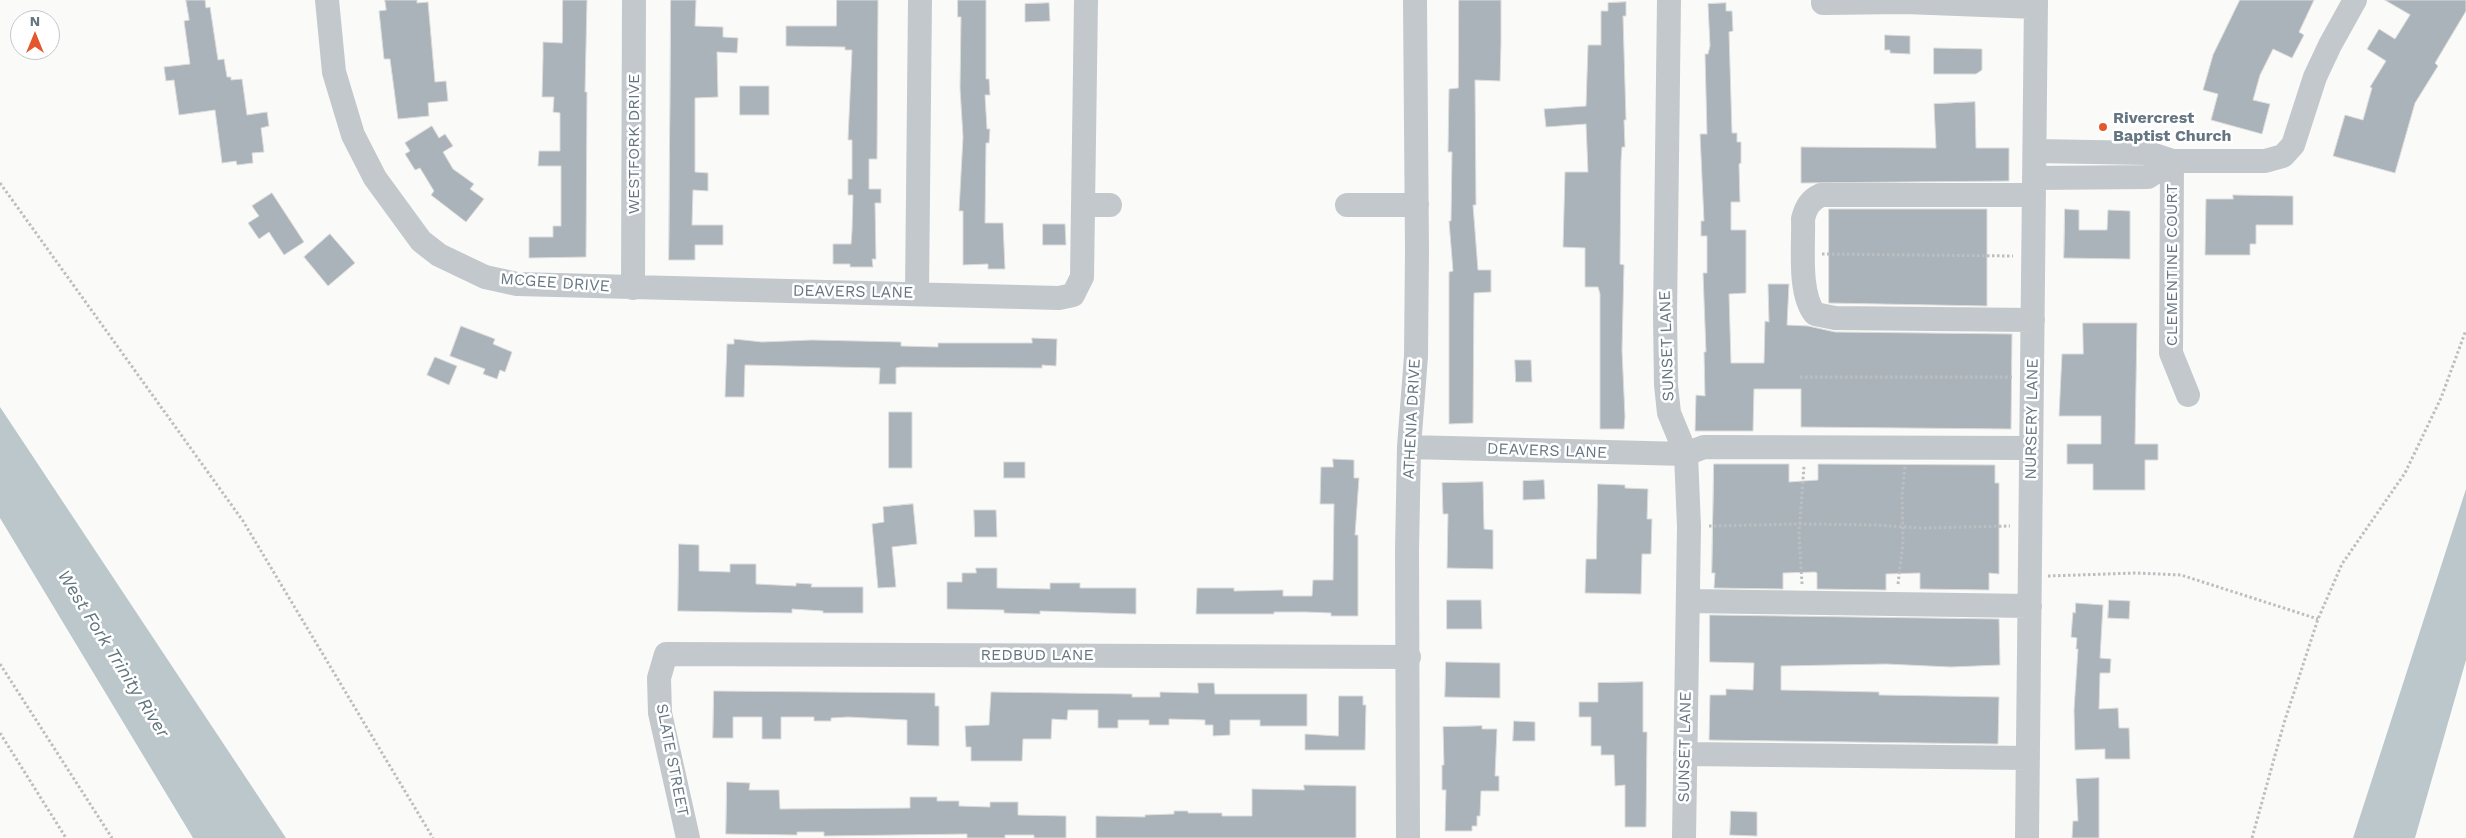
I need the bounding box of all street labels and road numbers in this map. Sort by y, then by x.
street label: WESTFORK DRIVE [624,74,644,214]
street label: CLEMENTINE COURT [2162,184,2182,346]
street label: MCGEE DRIVE [500,270,610,296]
street label: DEAVERS LANE [793,281,913,303]
street label: SUNSET LANE [1655,290,1679,402]
street label: ATHENIA DRIVE [1399,358,1425,480]
street label: NURSERY LANE [2021,358,2043,480]
street label: DEAVERS LANE [1487,439,1607,463]
street label: REDBUD LANE [980,645,1094,665]
street label: SUNSET LANE [1674,691,1696,803]
street label: SLATE STREET [652,702,692,818]

